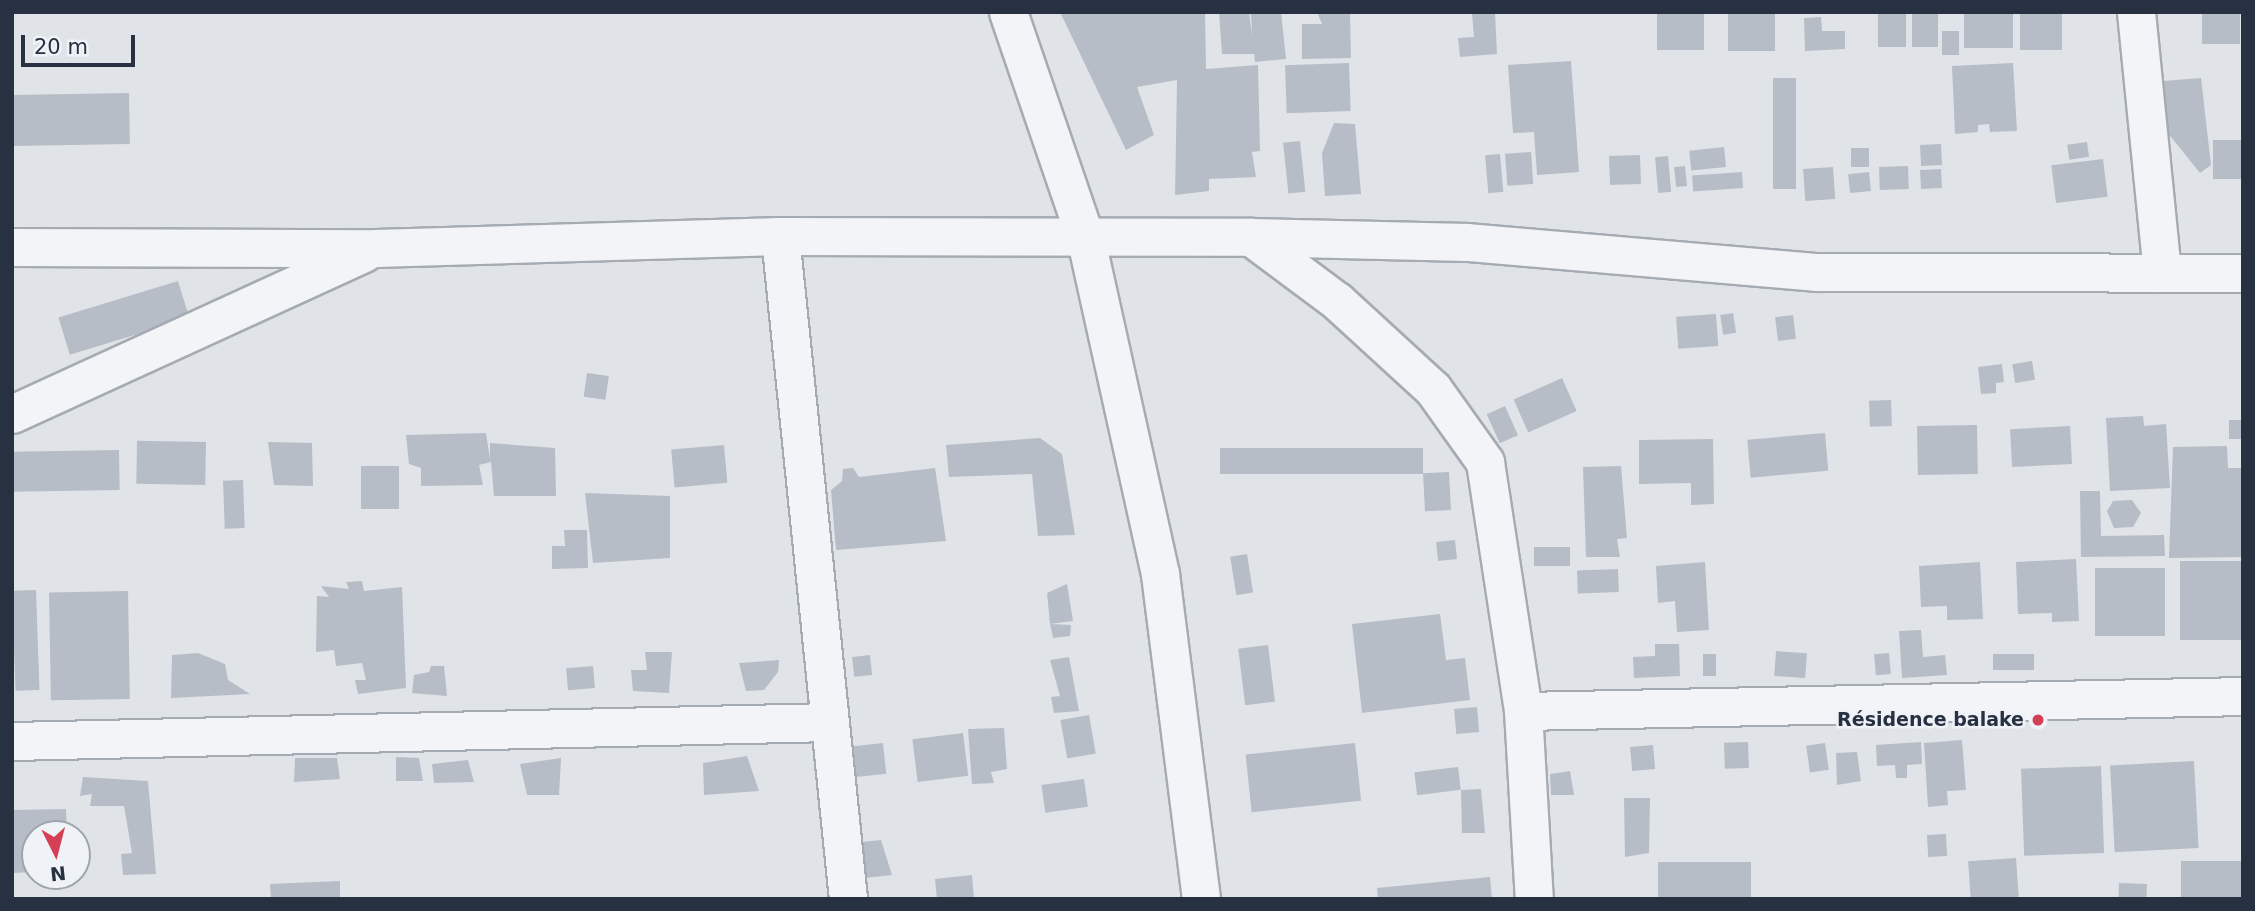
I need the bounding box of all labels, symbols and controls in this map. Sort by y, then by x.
scale bar [24,21,138,65]
text: 20 m [34,35,88,59]
place label: Résidence balake [1837,709,2024,731]
marker: Résidence balake [2030,712,2046,728]
north arrow [21,820,91,890]
text: N [49,862,67,886]

